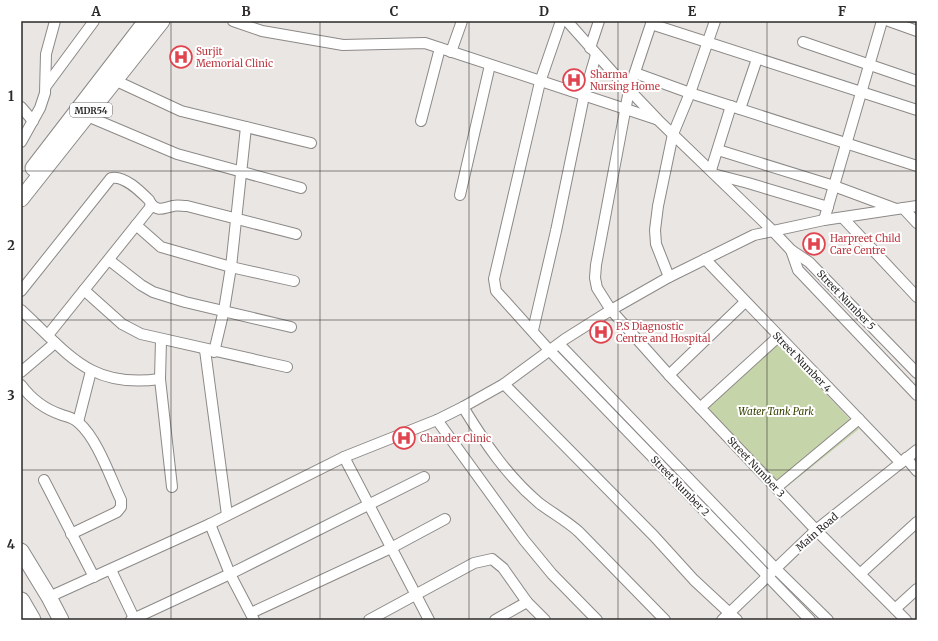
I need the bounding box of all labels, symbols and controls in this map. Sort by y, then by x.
text: A [90,3,101,20]
text: B [241,3,251,20]
text: C [390,3,399,20]
text: D [539,3,549,20]
text: E [688,3,697,20]
text: F [838,3,846,20]
hospital icon: Surjit Memorial Clinic [168,44,194,70]
place label: Surjit Memorial Clinic [196,45,273,70]
hospital icon: Sharma Nursing Home [561,67,587,93]
place label: Sharma Nursing Home [590,68,660,93]
text: 1 [8,88,14,105]
road number: MDR54 [70,103,112,117]
hospital icon: Harpreet Child Care Centre [801,231,827,257]
place label: Harpreet Child Care Centre [830,232,901,257]
text: 2 [7,237,15,254]
street label: Street Number 5 [814,267,878,333]
hospital icon: P.S Diagnostic Centre and Hospital [588,319,614,345]
place label: P.S Diagnostic Centre and Hospital [616,320,711,345]
street label: Street Number 4 [770,329,834,395]
text: 3 [7,387,15,404]
park label: Water Tank Park [738,405,814,418]
hospital icon: Chander Clinic [391,425,417,451]
place label: Chander Clinic [420,432,491,445]
street label: Street Number 3 [724,434,788,500]
street label: Street Number 2 [648,453,712,519]
street label: Main Road [793,510,841,554]
text: 4 [7,536,16,553]

